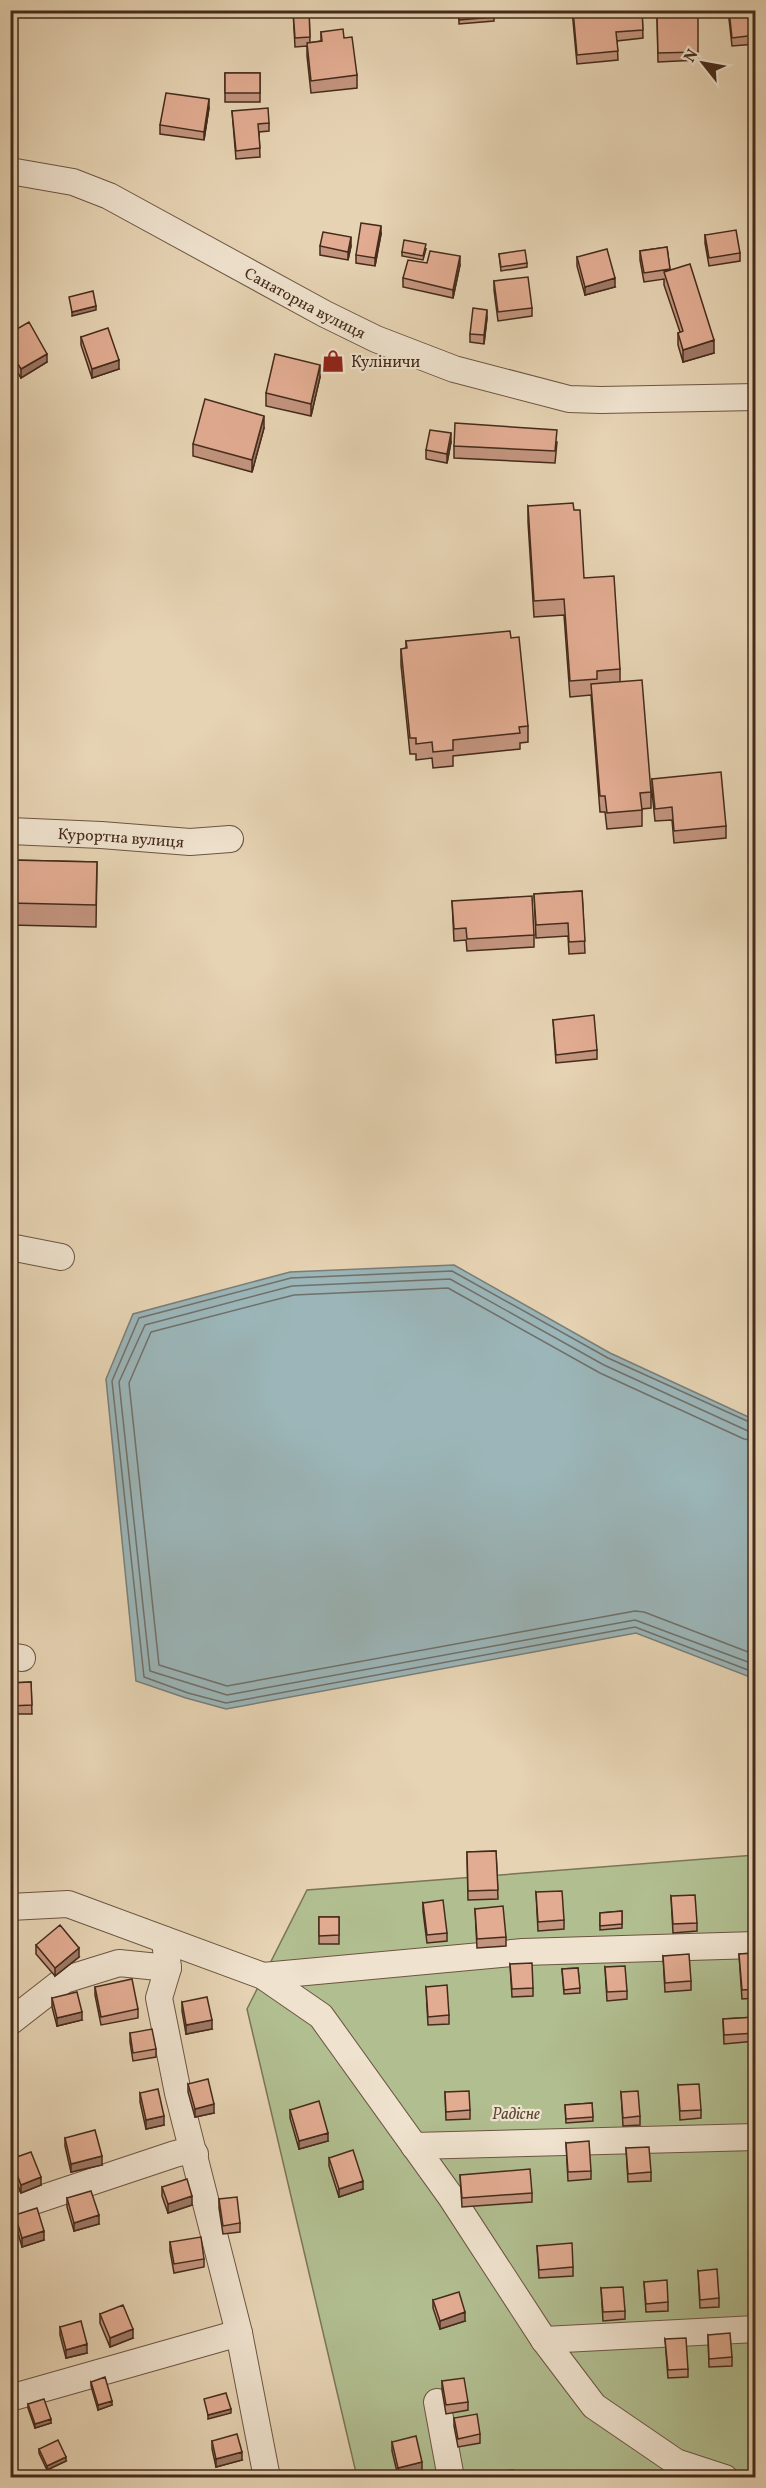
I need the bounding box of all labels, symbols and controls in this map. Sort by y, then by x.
north arrow [673,33,733,93]
text: N [679,45,704,67]
street label: Санаторна вулиця [240,263,369,345]
shop icon: Куліничи [320,348,346,374]
place label: Куліничи [351,352,421,374]
street label: Курортна вулиця [57,824,185,854]
park label: Радісне [492,2104,540,2126]

